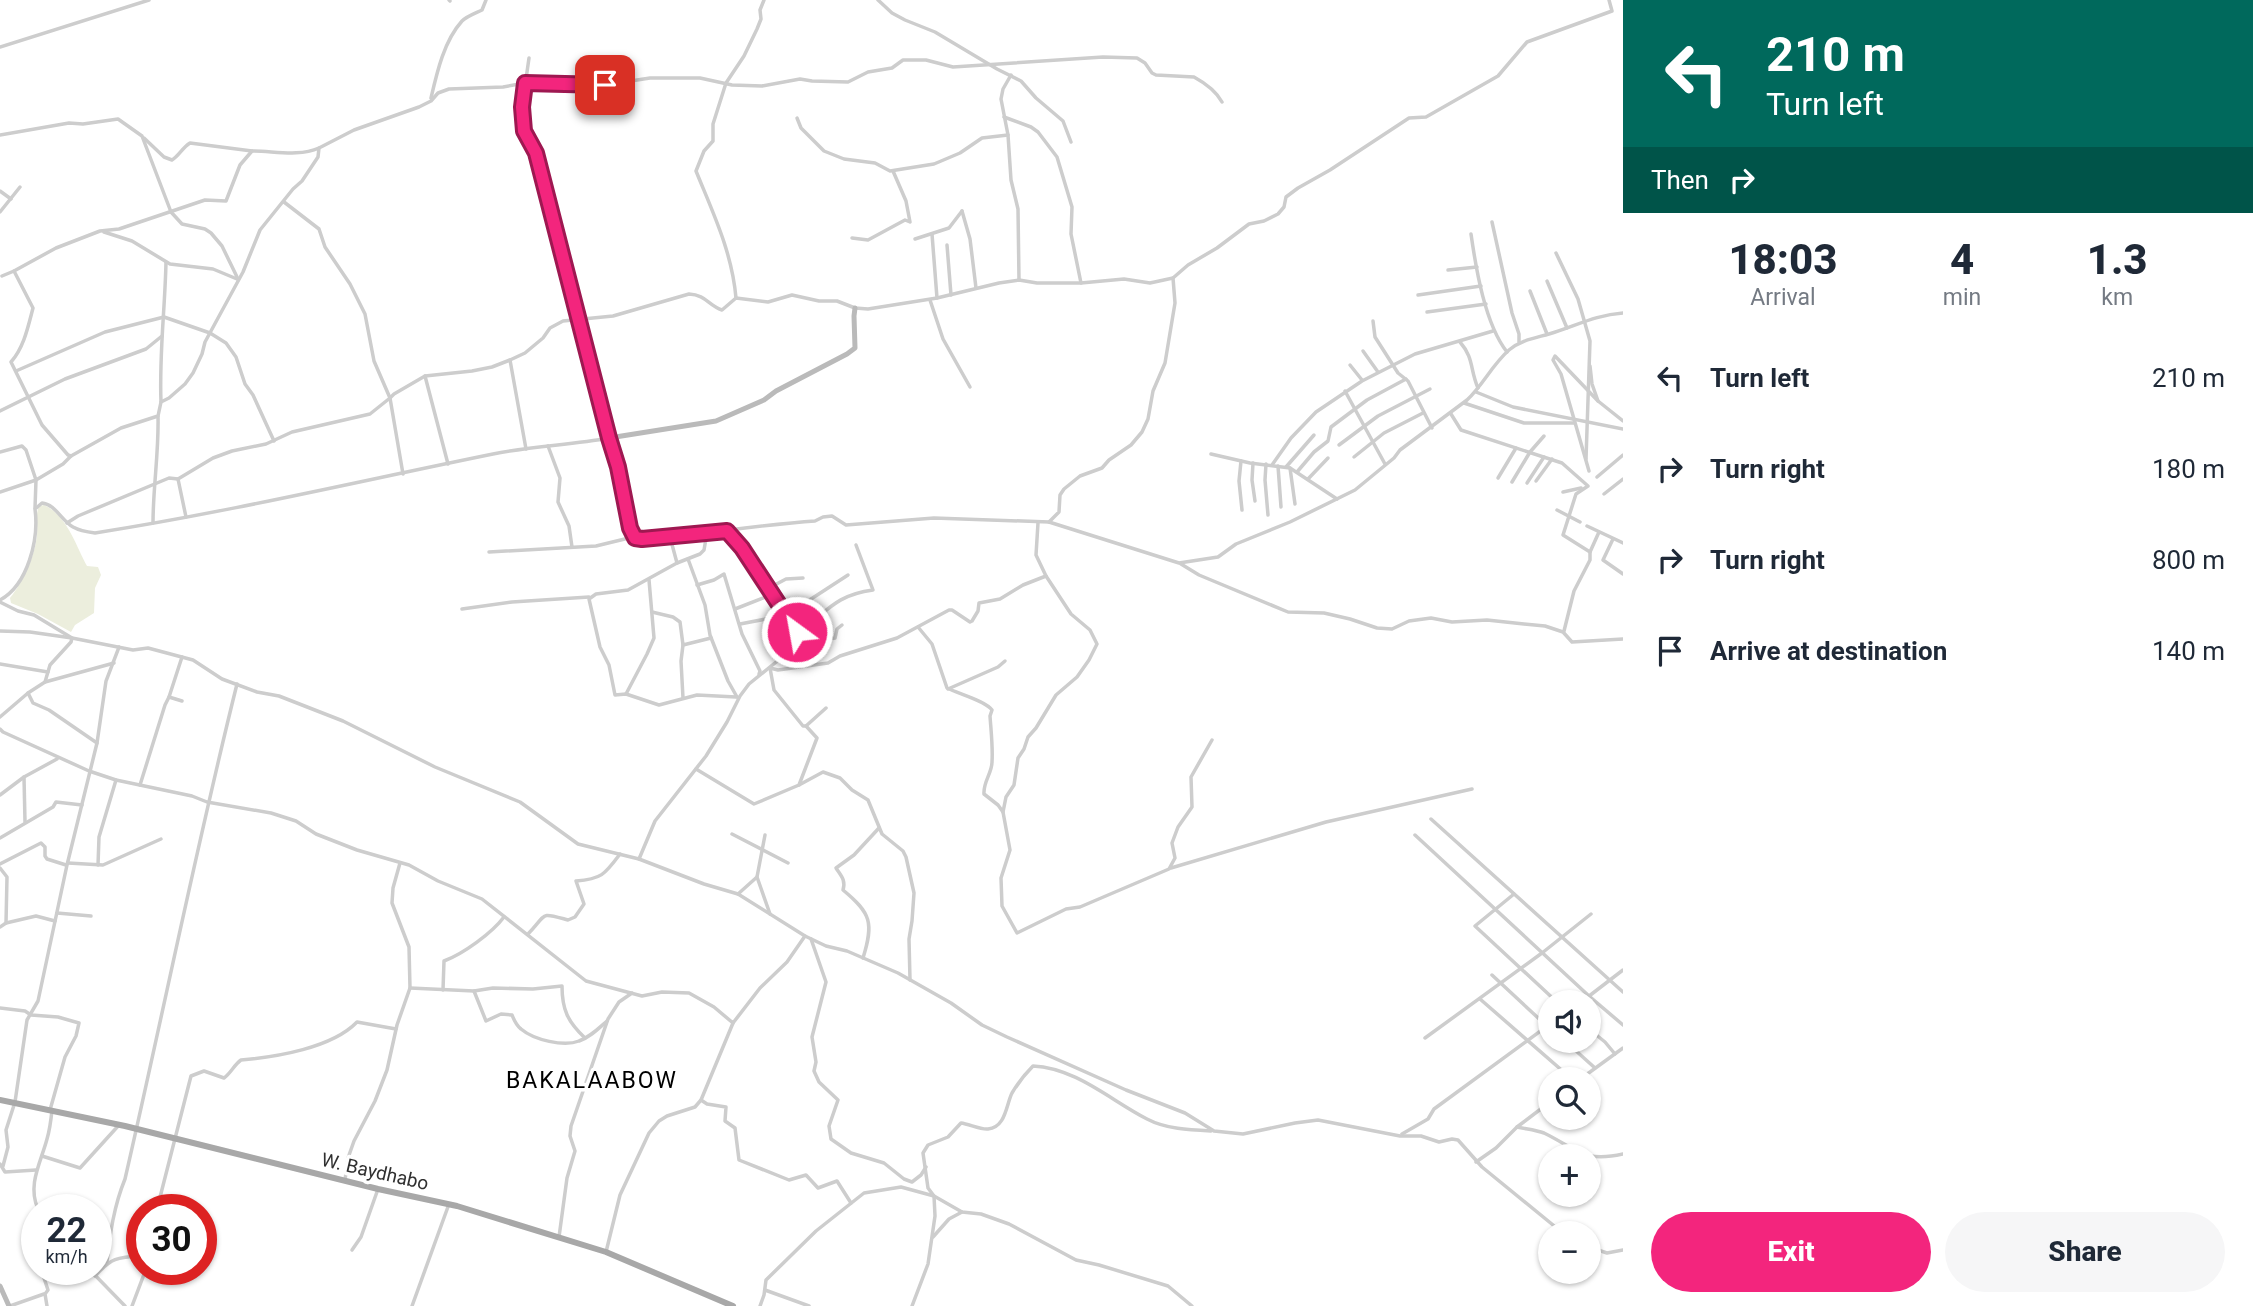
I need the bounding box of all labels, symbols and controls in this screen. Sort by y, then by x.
text: 210 m [1766,26,1905,83]
icon: left [1651,28,1742,119]
pin [575,55,635,115]
icon: arrive [586,66,624,104]
text: Turn left [1766,85,1884,123]
icon: right [1723,161,1761,199]
text: Then [1651,165,1709,195]
text: 18:03 [1728,235,1837,284]
text: 4 [1950,235,1974,284]
text: 1.3 [2087,235,2148,284]
text: Arrival [1750,284,1816,311]
text: min [1943,284,1981,311]
text: km [2101,284,2133,311]
icon: left [1651,359,1689,397]
text: Turn left [1710,363,1809,393]
text: 210 m [2152,363,2225,393]
icon: right [1651,450,1689,488]
text: Turn right [1710,454,1825,484]
text: 180 m [2152,454,2225,484]
icon: right [1651,541,1689,579]
text: Turn right [1710,545,1825,575]
text: 800 m [2152,545,2225,575]
position arrow [760,595,834,669]
icon: arrive [1651,632,1689,670]
text: Arrive at destination [1710,636,1947,666]
text: 140 m [2152,636,2225,666]
map controls [1538,990,1601,1284]
button: sound [1538,990,1601,1053]
district label: BAKALAABOW [506,1067,678,1094]
button: search [1538,1067,1601,1130]
button: + [1538,1144,1601,1207]
street label: W. Baydhabo [319,1148,431,1195]
speed limit sign: 30 [126,1194,217,1285]
text: 22 [46,1210,87,1251]
button: Exit [1651,1212,1931,1292]
button: Share [1945,1212,2225,1292]
button: − [1538,1221,1601,1284]
text: km/h [45,1246,88,1267]

